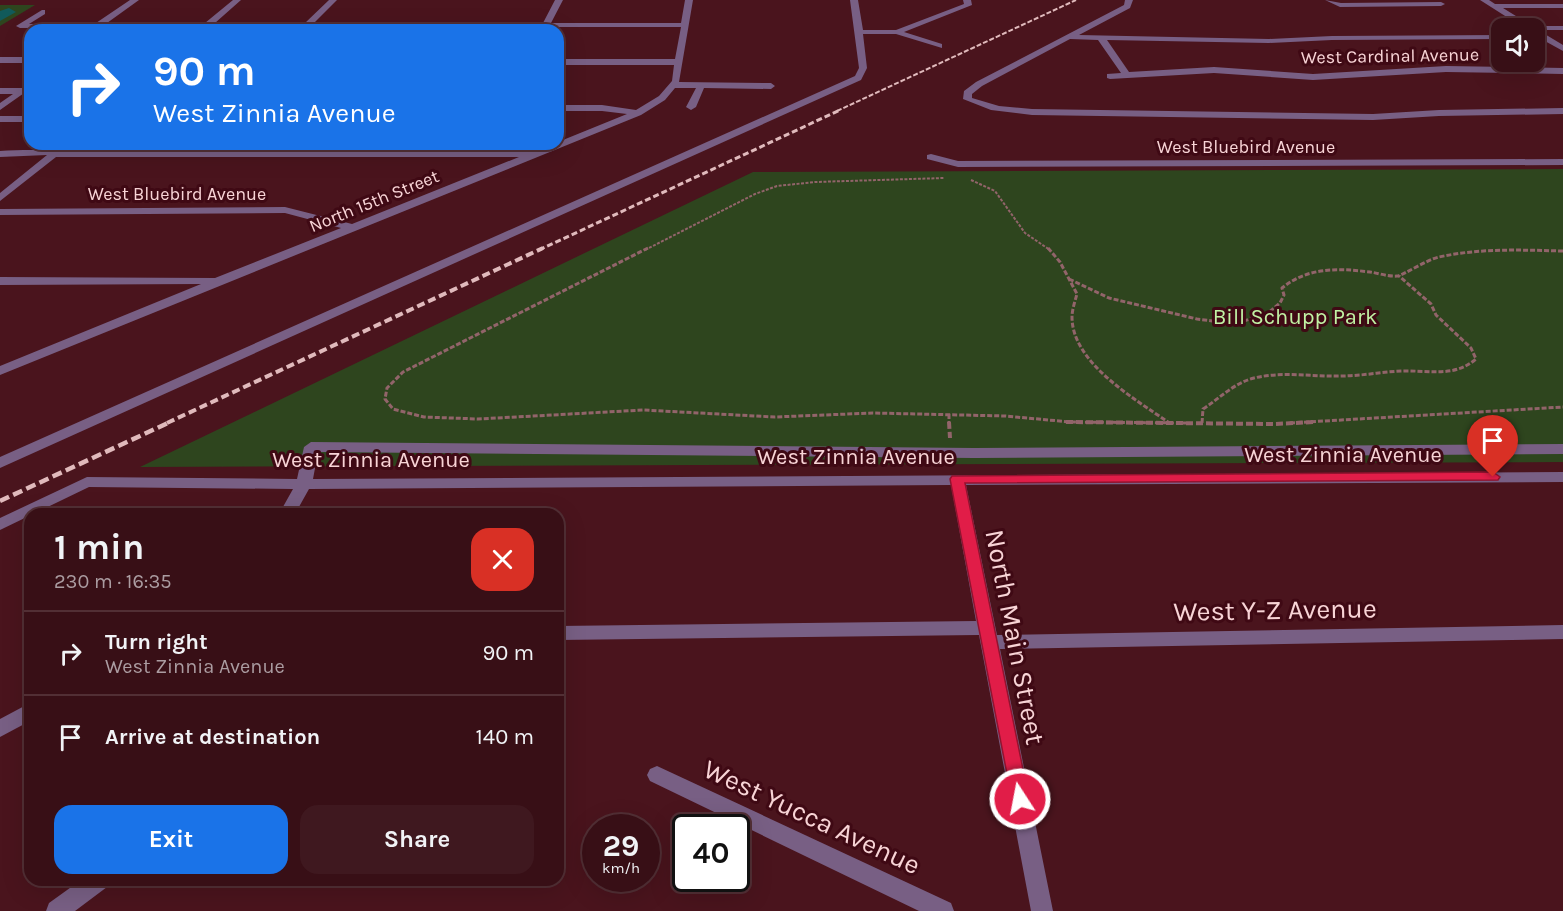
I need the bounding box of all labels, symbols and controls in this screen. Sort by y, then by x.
map controls [1491,18,1545,72]
button: sound [1491,18,1545,72]
street label: West Cardinal Avenue [1301,43,1479,69]
text: 90 m [153,46,256,96]
icon: right [54,48,132,126]
text: West Zinnia Avenue [153,97,396,129]
street label: West Bluebird Avenue [1157,136,1335,158]
street label: North 15th Street [306,165,442,237]
street label: West Bluebird Avenue [88,183,266,205]
park label: Bill Schupp Park [1213,304,1377,330]
pin [1467,415,1518,477]
icon: arrive [1476,424,1509,457]
street label: West Zinnia Avenue [1244,442,1442,468]
street label: West Zinnia Avenue [757,444,955,470]
street label: West Zinnia Avenue [272,447,470,473]
text: 1 min [54,526,144,568]
street label: North Main Street [978,527,1052,747]
button: close [471,528,534,591]
text: 230 m · 16:35 [54,570,172,593]
street label: West Y-Z Avenue [1173,592,1377,628]
text: Turn right [105,629,208,655]
icon: right [54,637,87,670]
text: 90 m [482,640,534,666]
text: West Zinnia Avenue [105,655,285,678]
icon: arrive [54,721,87,754]
text: Arrive at destination [105,724,320,750]
text: 140 m [476,724,534,750]
street label: West Yucca Avenue [699,753,925,881]
position arrow [988,767,1052,831]
button: Exit [54,805,288,874]
button: Share [300,805,534,874]
speed limit sign: 40 [672,814,750,892]
text: 29 [603,828,639,864]
text: km/h [602,859,640,877]

